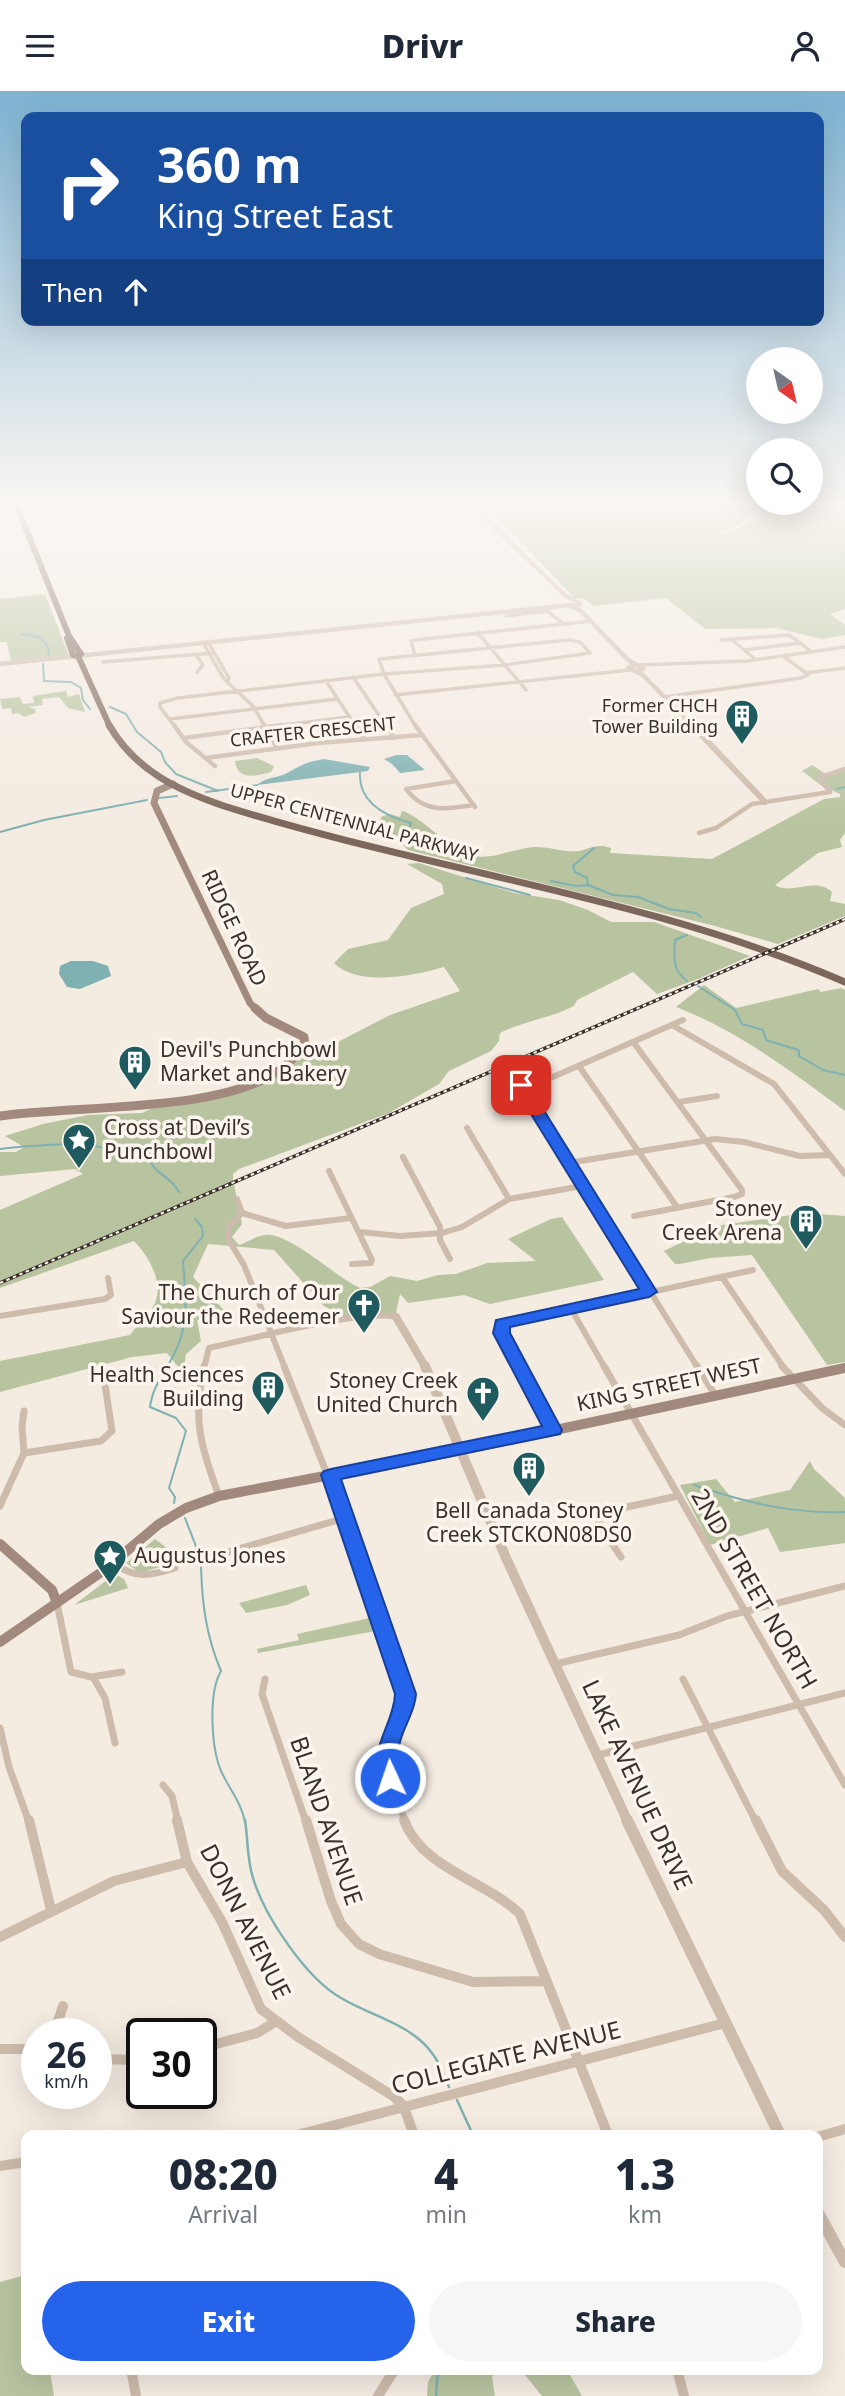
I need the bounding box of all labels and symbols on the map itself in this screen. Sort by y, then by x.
north arrow [746,347,822,423]
place label: Former CHCH Tower Building [592,693,718,738]
building icon: Former CHCH Tower Building [723,697,761,746]
street label: CRAFTER CRESCENT [229,710,397,752]
street label: UPPER CENTENNIAL PARKWAY [228,777,482,867]
street label: RIDGE ROAD [196,865,274,990]
place label: Devil's Punchbowl Market and Bakery [160,1035,347,1087]
building icon: Devil's Punchbowl Market and Bakery [116,1043,154,1092]
pin [491,1055,551,1115]
place label: Cross at Devil’s Punchbowl [104,1113,250,1165]
place icon: Cross at Devil’s Punchbowl [60,1121,98,1170]
place label: Stoney Creek Arena [662,1194,782,1246]
building icon: Stoney Creek Arena [787,1202,825,1251]
place label: The Church of Our Saviour the Redeemer [121,1278,340,1330]
church icon: The Church of Our Saviour the Redeemer [345,1286,383,1335]
street label: KING STREET WEST [574,1351,764,1417]
place label: Health Sciences Building [90,1360,244,1412]
place label: Stoney Creek United Church [316,1366,459,1418]
building icon: Health Sciences Building [249,1368,287,1417]
church icon: Stoney Creek United Church [464,1374,502,1423]
building icon: Bell Canada Stoney Creek STCKON08DS0 [510,1449,548,1498]
street label: 2ND STREET NORTH [684,1482,826,1695]
place label: Bell Canada Stoney Creek STCKON08DS0 [426,1496,632,1548]
place icon: Augustus Jones [91,1537,129,1586]
place label: Augustus Jones [134,1541,286,1569]
street label: LAKE AVENUE DRIVE [575,1674,702,1895]
street label: BLAND AVENUE [283,1732,372,1909]
position arrow [353,1741,427,1815]
street label: DONN AVENUE [193,1838,300,2005]
street label: COLLEGIATE AVENUE [387,2012,624,2101]
speed limit sign: 30 [126,2018,217,2109]

